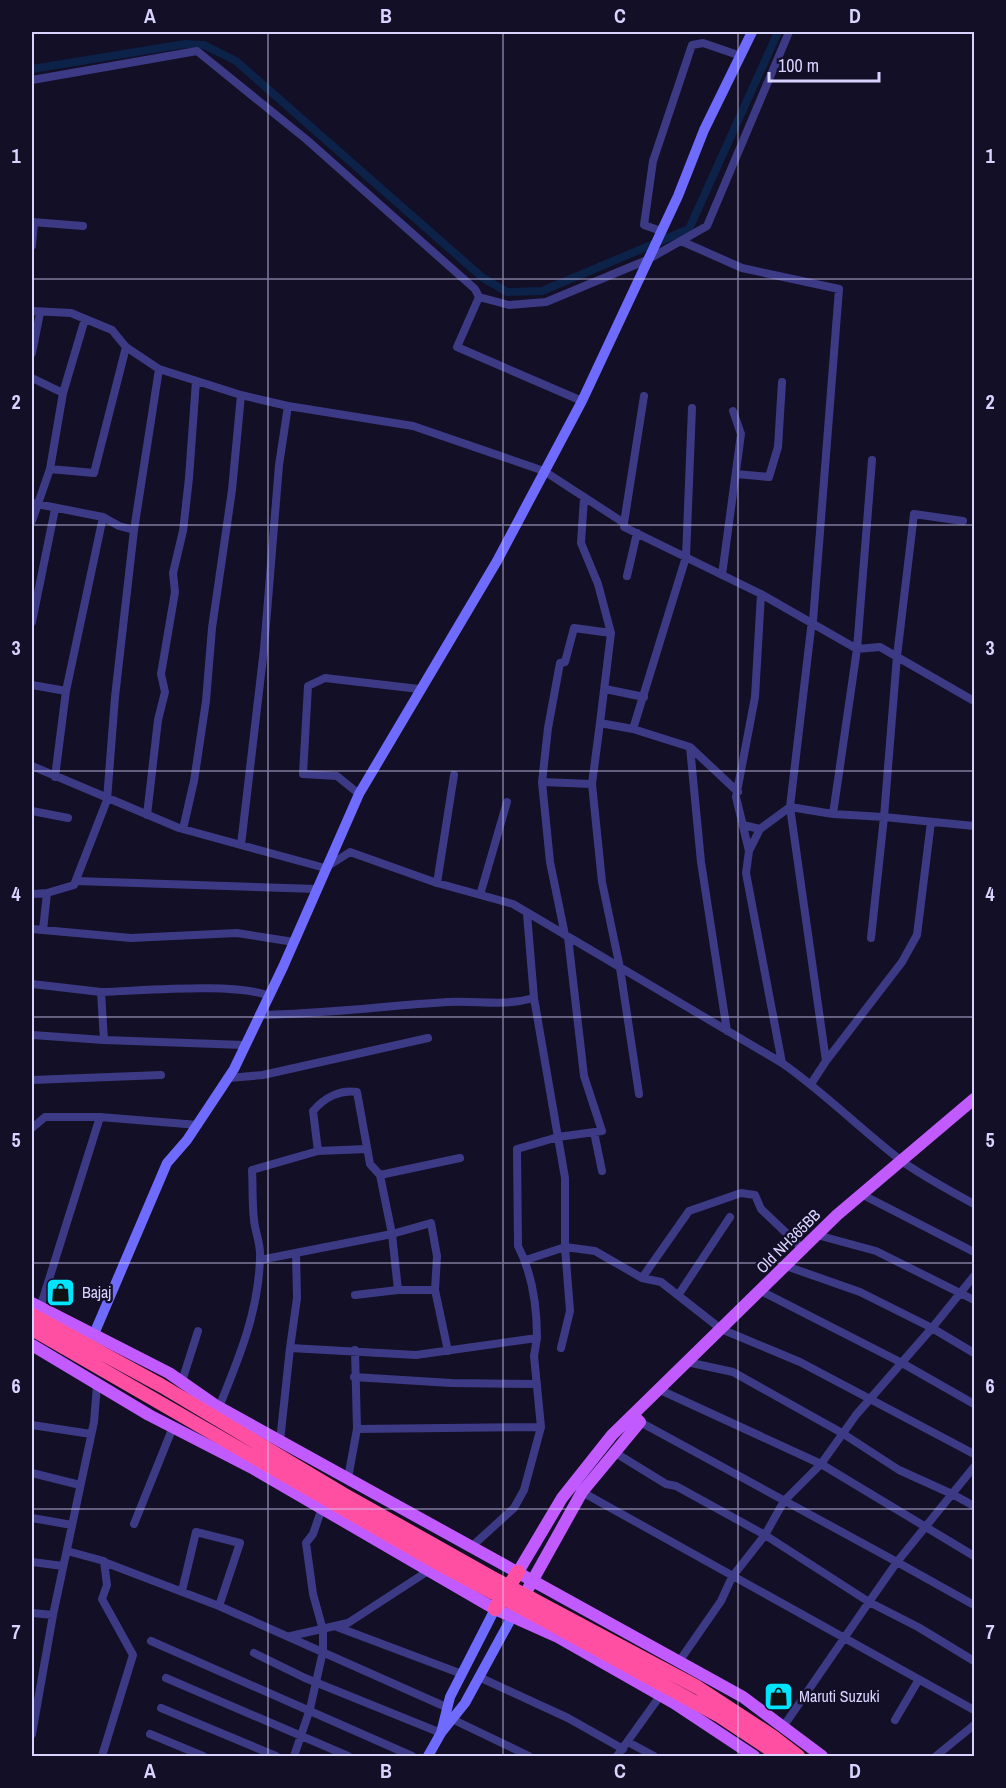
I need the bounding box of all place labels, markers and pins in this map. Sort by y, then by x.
shop icon: Bajaj [45,1276,77,1308]
place label: Bajaj [82,1281,111,1303]
shop icon: Maruti Suzuki [762,1680,794,1712]
place label: Maruti Suzuki [799,1685,880,1707]

